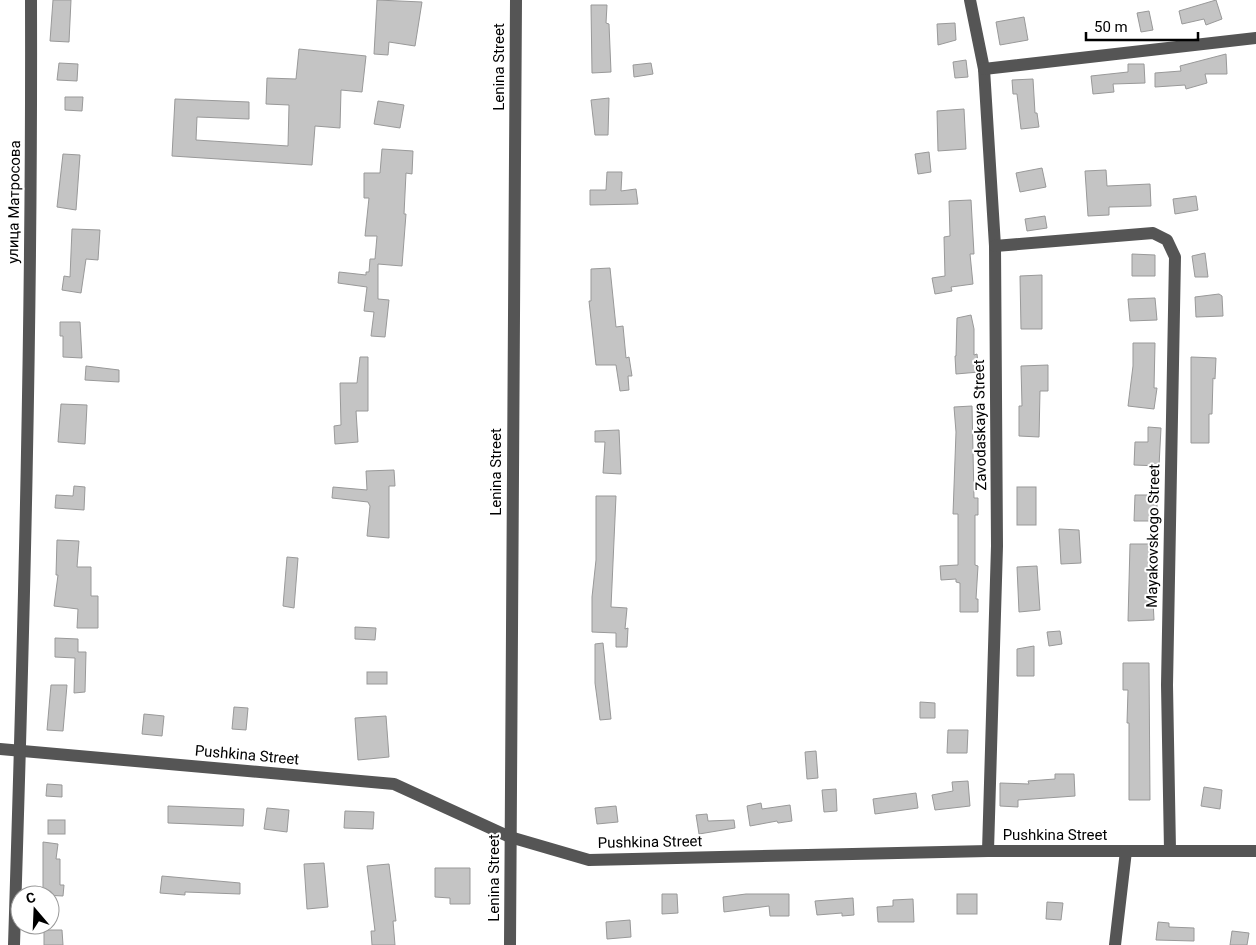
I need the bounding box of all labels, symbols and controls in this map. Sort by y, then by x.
scale bar [1086,10,1198,42]
text: 50 m [1094,18,1128,36]
street label: Lenina Street [490,23,508,111]
street label: улица Матросова [4,140,24,264]
street label: Zavodaskaya Street [970,359,990,491]
street label: Lenina Street [487,428,505,516]
street label: Mayakovskogo Street [1143,464,1163,608]
street label: Pushkina Street [194,741,300,769]
street label: Pushkina Street [1003,826,1107,844]
street label: Pushkina Street [597,832,703,852]
street label: Lenina Street [485,834,503,922]
north arrow [10,885,60,935]
text: С [24,889,38,907]

